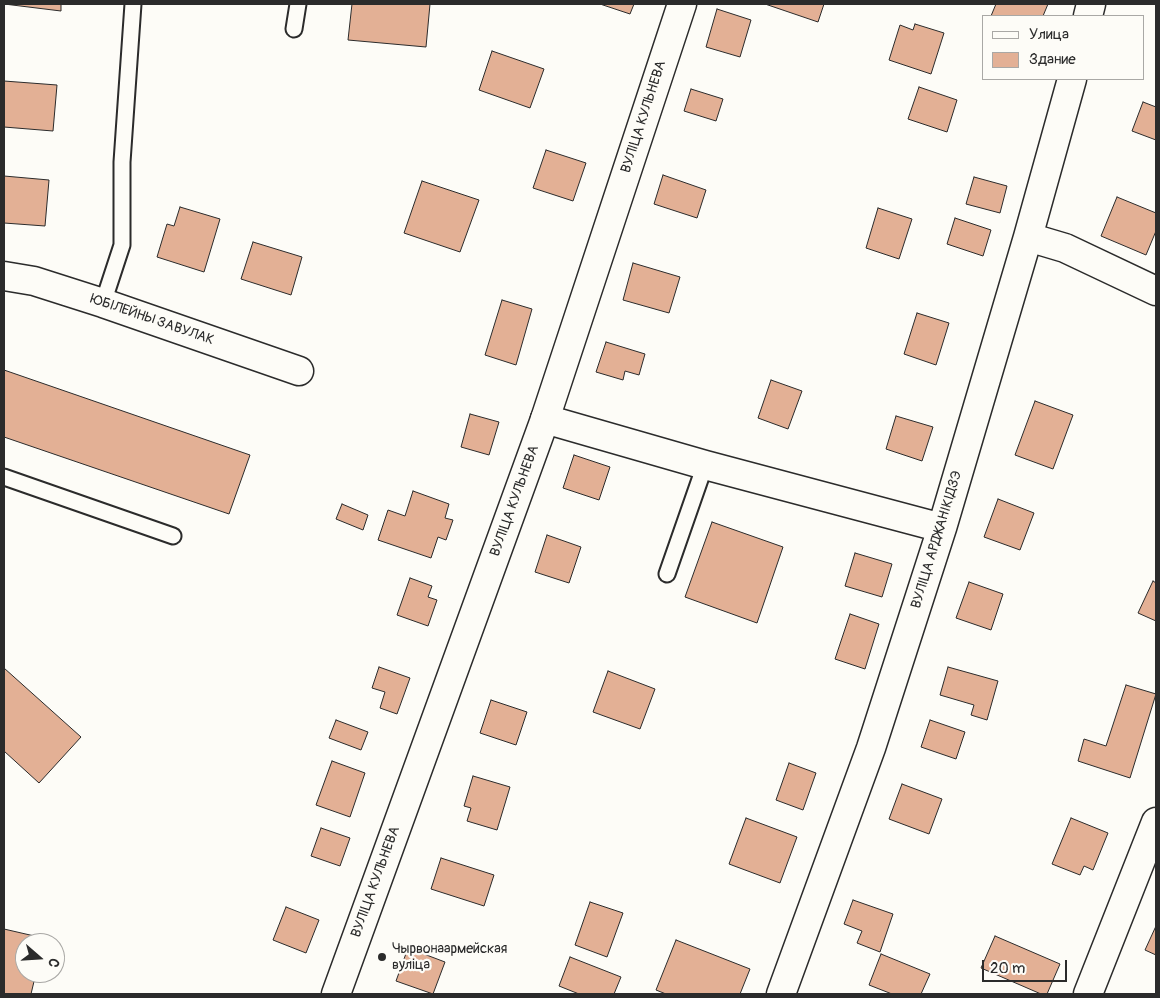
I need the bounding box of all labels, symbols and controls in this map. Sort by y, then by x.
legend [982,15,1145,80]
text: Улица [1029,25,1069,44]
text: Здание [1029,50,1076,69]
street label: ВУЛІЦА КУЛЬНЕВА [618,59,670,175]
street label: ЮБІЛЕЙНЫ ЗАВУЛАК [88,291,216,349]
street label: ВУЛІЦА КУЛЬНЕВА [487,443,543,559]
street label: ВУЛІЦА АРДЖАНІКІДЗЭ [908,469,966,611]
street label: ВУЛІЦА КУЛЬНЕВА [348,824,404,940]
north arrow [15,933,65,983]
place label: Чырвонаармейская вуліца [392,941,507,974]
scale bar [985,950,1070,982]
marker: Чырвонаармейская вуліца [376,951,388,963]
text: С [44,956,63,970]
text: 20 m [990,959,1025,978]

